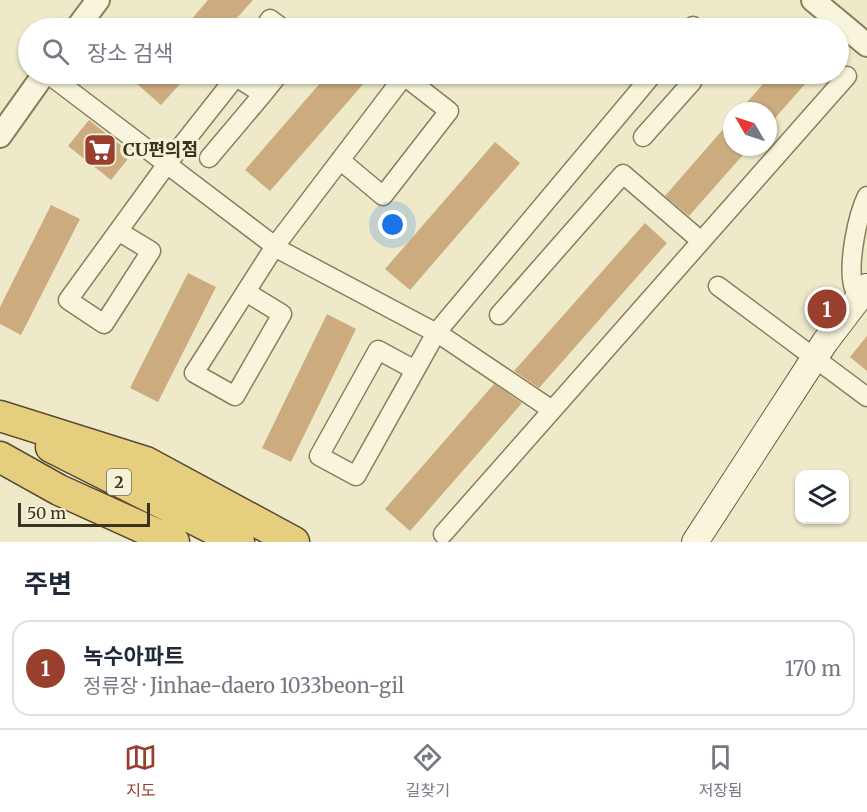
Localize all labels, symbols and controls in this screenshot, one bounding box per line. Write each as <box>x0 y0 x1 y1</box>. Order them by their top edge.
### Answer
search box <box>18 18 849 84</box>
icon: search <box>39 35 72 68</box>
text: 장소 검색 <box>87 39 173 67</box>
north arrow <box>723 102 777 156</box>
supermarket icon: CU편의점 <box>82 132 118 168</box>
place label: CU편의점 <box>123 138 198 161</box>
your location <box>378 210 407 239</box>
pin: 1 <box>808 286 846 332</box>
road number: 2 <box>107 469 131 495</box>
map controls <box>795 470 849 524</box>
button: layers <box>795 470 849 524</box>
scale bar <box>18 500 150 528</box>
text: 50 m <box>27 503 66 523</box>
text: 주변 <box>24 567 72 600</box>
text: 녹수아파트 <box>83 642 184 670</box>
text: 1 <box>41 656 50 681</box>
text: 170 m <box>785 656 841 681</box>
text: 정류장 · Jinhae-daero 1033beon-gil <box>83 673 404 698</box>
tab: 지도 <box>124 741 157 801</box>
tab: 길찾기 <box>406 741 450 801</box>
tab: 저장됨 <box>699 741 743 801</box>

